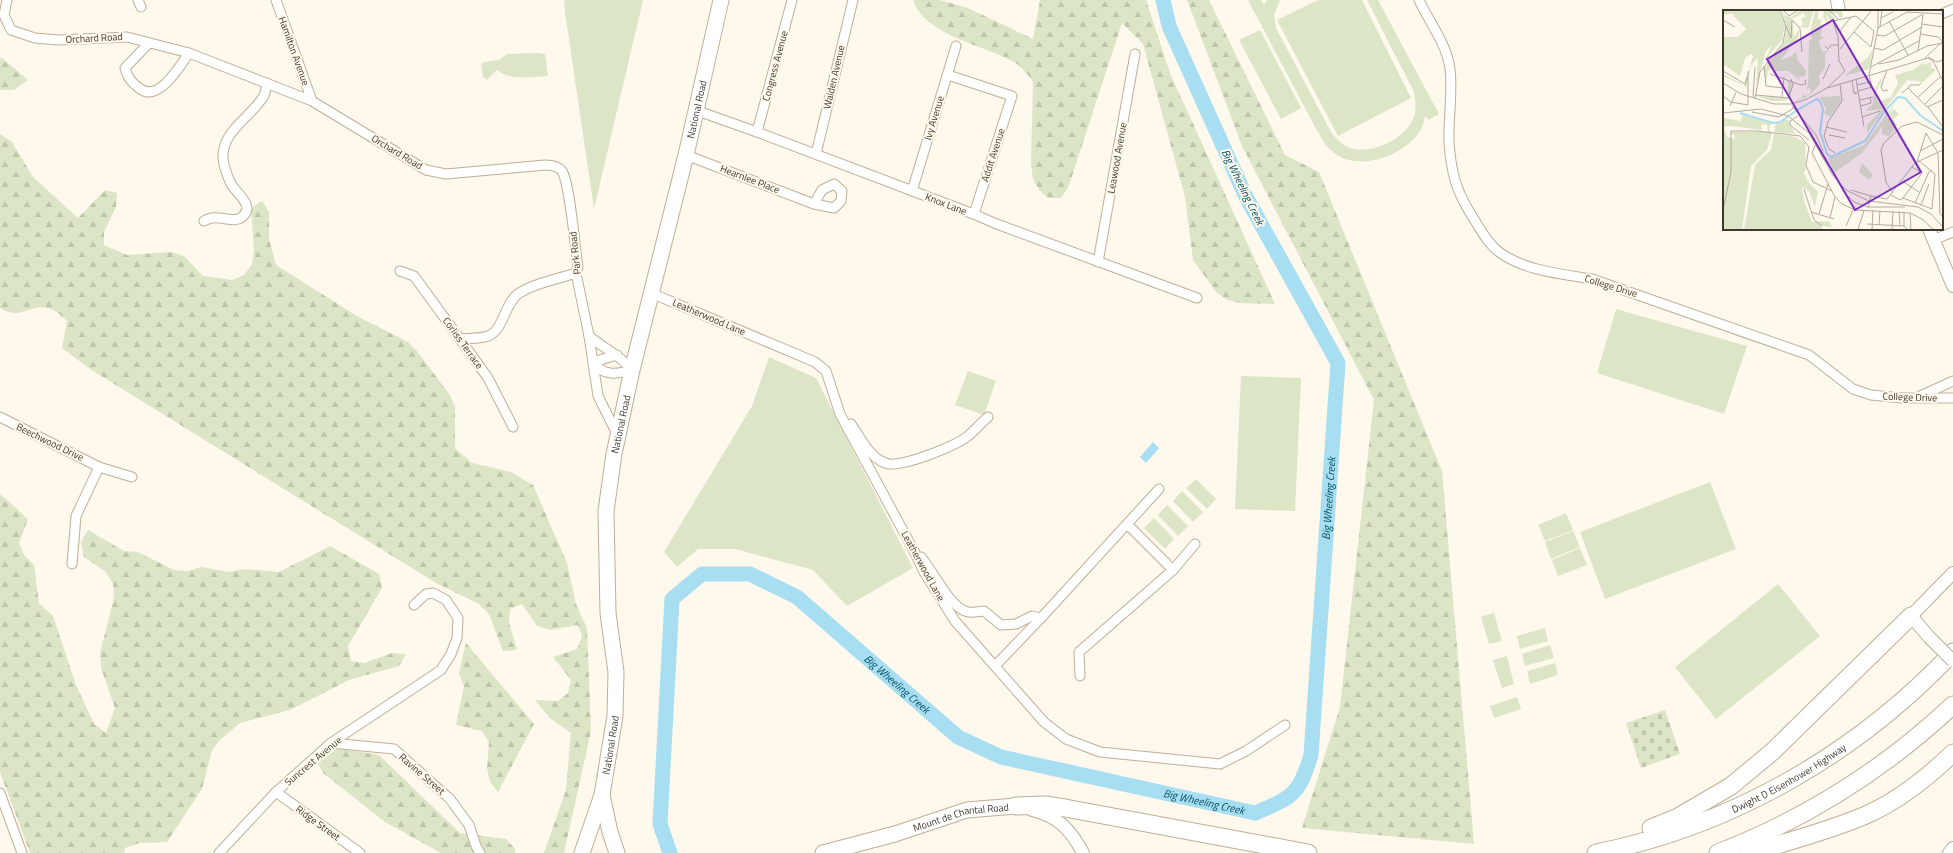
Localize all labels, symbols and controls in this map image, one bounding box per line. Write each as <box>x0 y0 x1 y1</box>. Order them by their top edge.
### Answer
inset map <box>1723 10 1943 230</box>
street label: Hamilton Avenue <box>275 14 313 88</box>
street label: Orchard Road <box>65 29 123 47</box>
street label: Congress Avenue <box>758 29 792 103</box>
street label: Walden Avenue <box>819 44 849 110</box>
street label: National Road <box>682 79 710 140</box>
street label: Ivy Avenue <box>920 94 948 142</box>
street label: Leawood Avenue <box>1103 121 1131 195</box>
street label: Addit Avenue <box>977 126 1009 184</box>
street label: Orchard Road <box>369 131 425 173</box>
water label: Big Wheeling Creek <box>1218 146 1269 229</box>
street label: Hearnlee Place <box>718 161 782 197</box>
street label: Knox Lane <box>923 189 969 219</box>
street label: Park Road <box>565 231 585 275</box>
street label: College Drive <box>1583 271 1639 301</box>
street label: Leatherwood Lane <box>670 295 748 339</box>
street label: Corliss Terrace <box>439 314 487 372</box>
street label: College Drive <box>1882 389 1938 405</box>
street label: National Road <box>607 394 634 455</box>
street label: Beechwood Drive <box>14 419 86 465</box>
water label: Big Wheeling Creek <box>1318 455 1340 540</box>
street label: Leatherwood Lane <box>898 528 948 604</box>
water label: Big Wheeling Creek <box>861 651 934 718</box>
street label: National Road <box>598 715 622 776</box>
street label: Suncrest Avenue <box>281 733 345 789</box>
street label: Dwight D Eisenhower Highway <box>1729 739 1849 816</box>
street label: Ravine Street <box>396 750 449 799</box>
water label: Big Wheeling Creek <box>1162 785 1247 819</box>
street label: Mount de Chantal Road <box>911 799 1009 835</box>
street label: Ridge Street <box>293 802 344 845</box>

